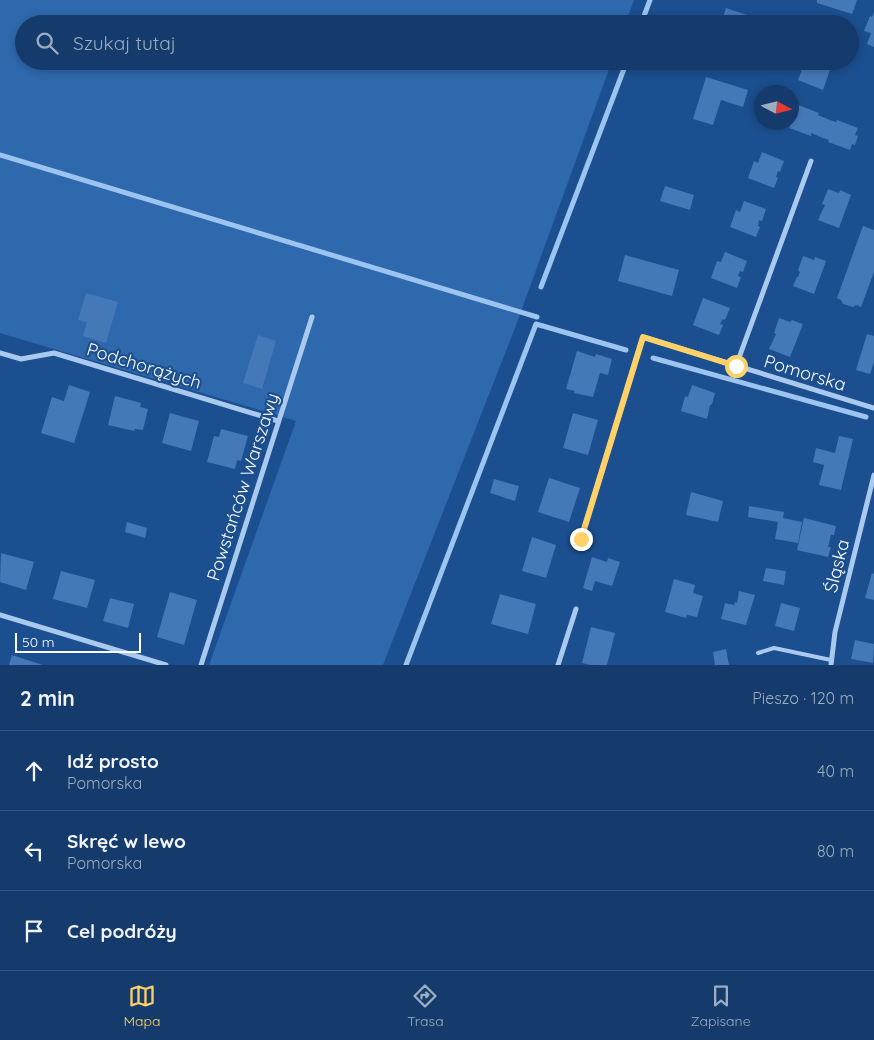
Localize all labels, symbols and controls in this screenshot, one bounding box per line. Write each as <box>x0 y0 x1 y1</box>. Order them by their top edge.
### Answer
search box <box>15 15 859 70</box>
icon: search <box>33 29 61 57</box>
text: Szukaj tutaj <box>73 31 176 55</box>
north arrow <box>754 85 799 130</box>
street label: Podchorążych <box>84 337 204 394</box>
street label: Pomorska <box>761 349 849 396</box>
route start <box>725 355 748 378</box>
street label: Powstańców Warszawy <box>201 390 284 584</box>
route end <box>570 528 593 551</box>
street label: Śląska <box>819 537 854 595</box>
scale bar <box>15 630 141 653</box>
text: 50 m <box>22 633 55 651</box>
text: 2 min <box>20 685 75 711</box>
text: Pieszo · 120 m <box>752 688 854 708</box>
text: Idź prosto <box>67 749 159 773</box>
icon: ahead <box>20 757 48 785</box>
text: 40 m <box>817 761 854 781</box>
text: Pomorska <box>67 773 142 793</box>
text: Skręć w lewo <box>67 829 186 853</box>
icon: left <box>20 837 48 865</box>
text: 80 m <box>817 841 854 861</box>
text: Pomorska <box>67 853 142 873</box>
icon: arrive <box>20 917 48 945</box>
text: Cel podróży <box>67 919 177 943</box>
tab: Mapa <box>123 982 160 1030</box>
tab: Trasa <box>407 982 444 1030</box>
tab: Zapisane <box>690 982 751 1030</box>

